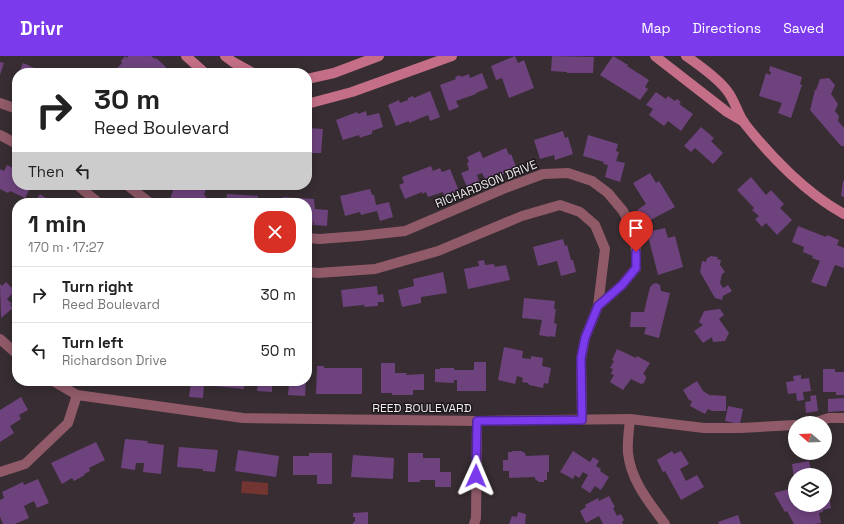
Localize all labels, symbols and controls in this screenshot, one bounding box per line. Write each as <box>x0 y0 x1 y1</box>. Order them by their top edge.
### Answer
text: Drivr <box>20 16 63 41</box>
text: Map <box>641 19 671 37</box>
text: Directions <box>693 19 761 37</box>
text: Saved <box>783 19 824 37</box>
text: 30 m <box>94 81 160 117</box>
icon: right <box>28 84 80 136</box>
text: Reed Boulevard <box>94 116 229 139</box>
street label: RICHARDSON DRIVE <box>433 156 539 212</box>
icon: left <box>72 160 94 182</box>
text: Then <box>28 162 64 181</box>
text: 1 min <box>28 208 87 239</box>
button: close <box>254 211 296 253</box>
pin <box>619 211 653 252</box>
icon: arrive <box>625 217 647 239</box>
text: 170 m · 17:27 <box>28 239 104 256</box>
text: Turn right <box>62 277 133 296</box>
icon: right <box>28 284 50 306</box>
text: 30 m <box>261 285 296 304</box>
text: Reed Boulevard <box>62 296 160 313</box>
text: Turn left <box>62 333 124 352</box>
icon: left <box>28 340 50 362</box>
text: 50 m <box>261 341 296 360</box>
text: Richardson Drive <box>62 352 167 369</box>
street label: REED BOULEVARD <box>372 400 472 416</box>
north arrow <box>788 416 832 460</box>
map controls <box>788 416 832 512</box>
position arrow <box>455 455 497 497</box>
button: layers <box>788 468 832 512</box>

